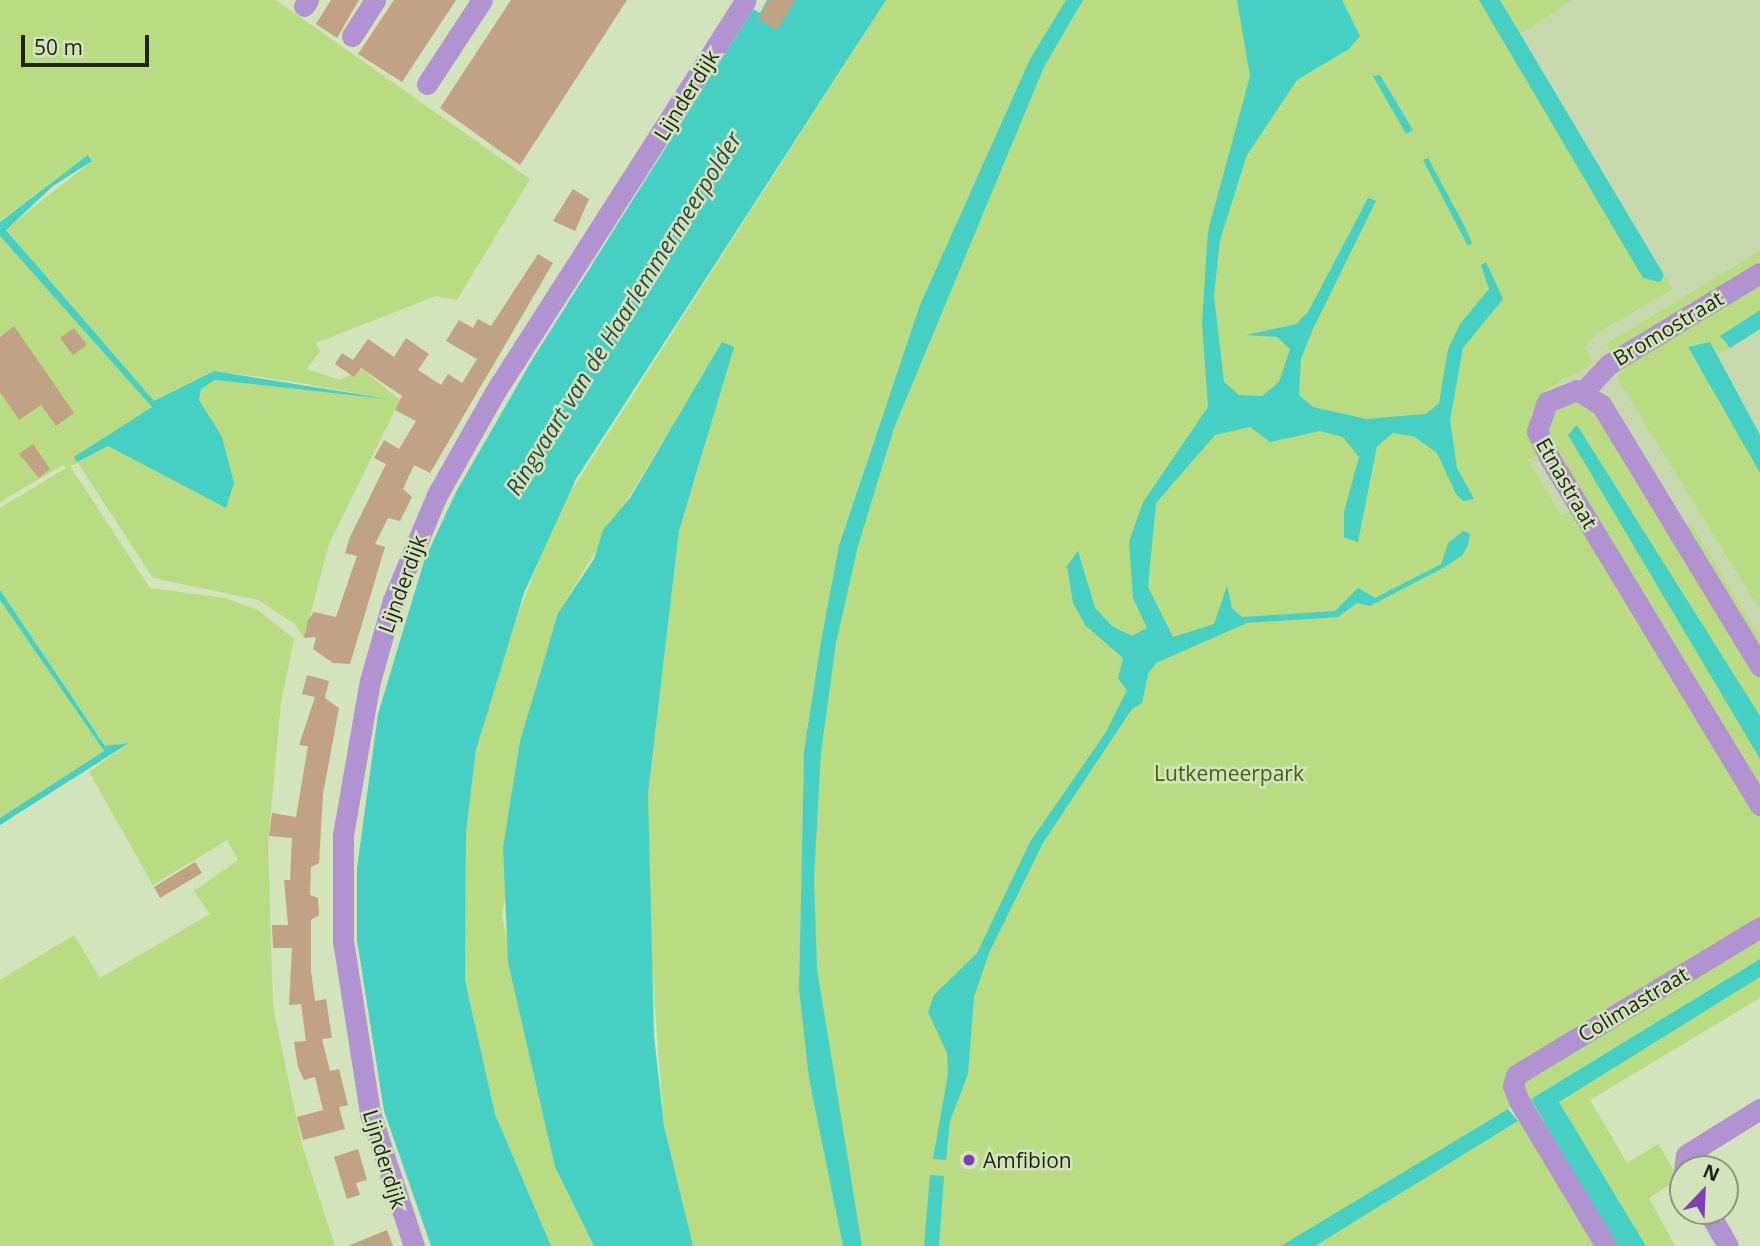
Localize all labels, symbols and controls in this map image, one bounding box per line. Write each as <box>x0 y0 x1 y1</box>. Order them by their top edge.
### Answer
scale bar <box>24 21 152 65</box>
text: 50 m <box>34 33 83 61</box>
street label: Lijnderdijk <box>648 45 724 145</box>
water label: Ringvaart van de Haarlemmermeerpolder <box>499 126 747 500</box>
street label: Bromostraat <box>1608 285 1728 371</box>
street label: Etnastraat <box>1531 433 1603 533</box>
street label: Lijnderdijk <box>373 532 431 636</box>
park label: Lutkemeerpark <box>1154 760 1304 786</box>
street label: Colimastraat <box>1573 961 1693 1047</box>
street label: Lijnderdijk <box>358 1106 412 1212</box>
place label: Amfibion <box>983 1147 1072 1173</box>
marker: Amfibion <box>961 1152 977 1168</box>
north arrow <box>1669 1155 1739 1225</box>
text: N <box>1699 1158 1724 1187</box>

